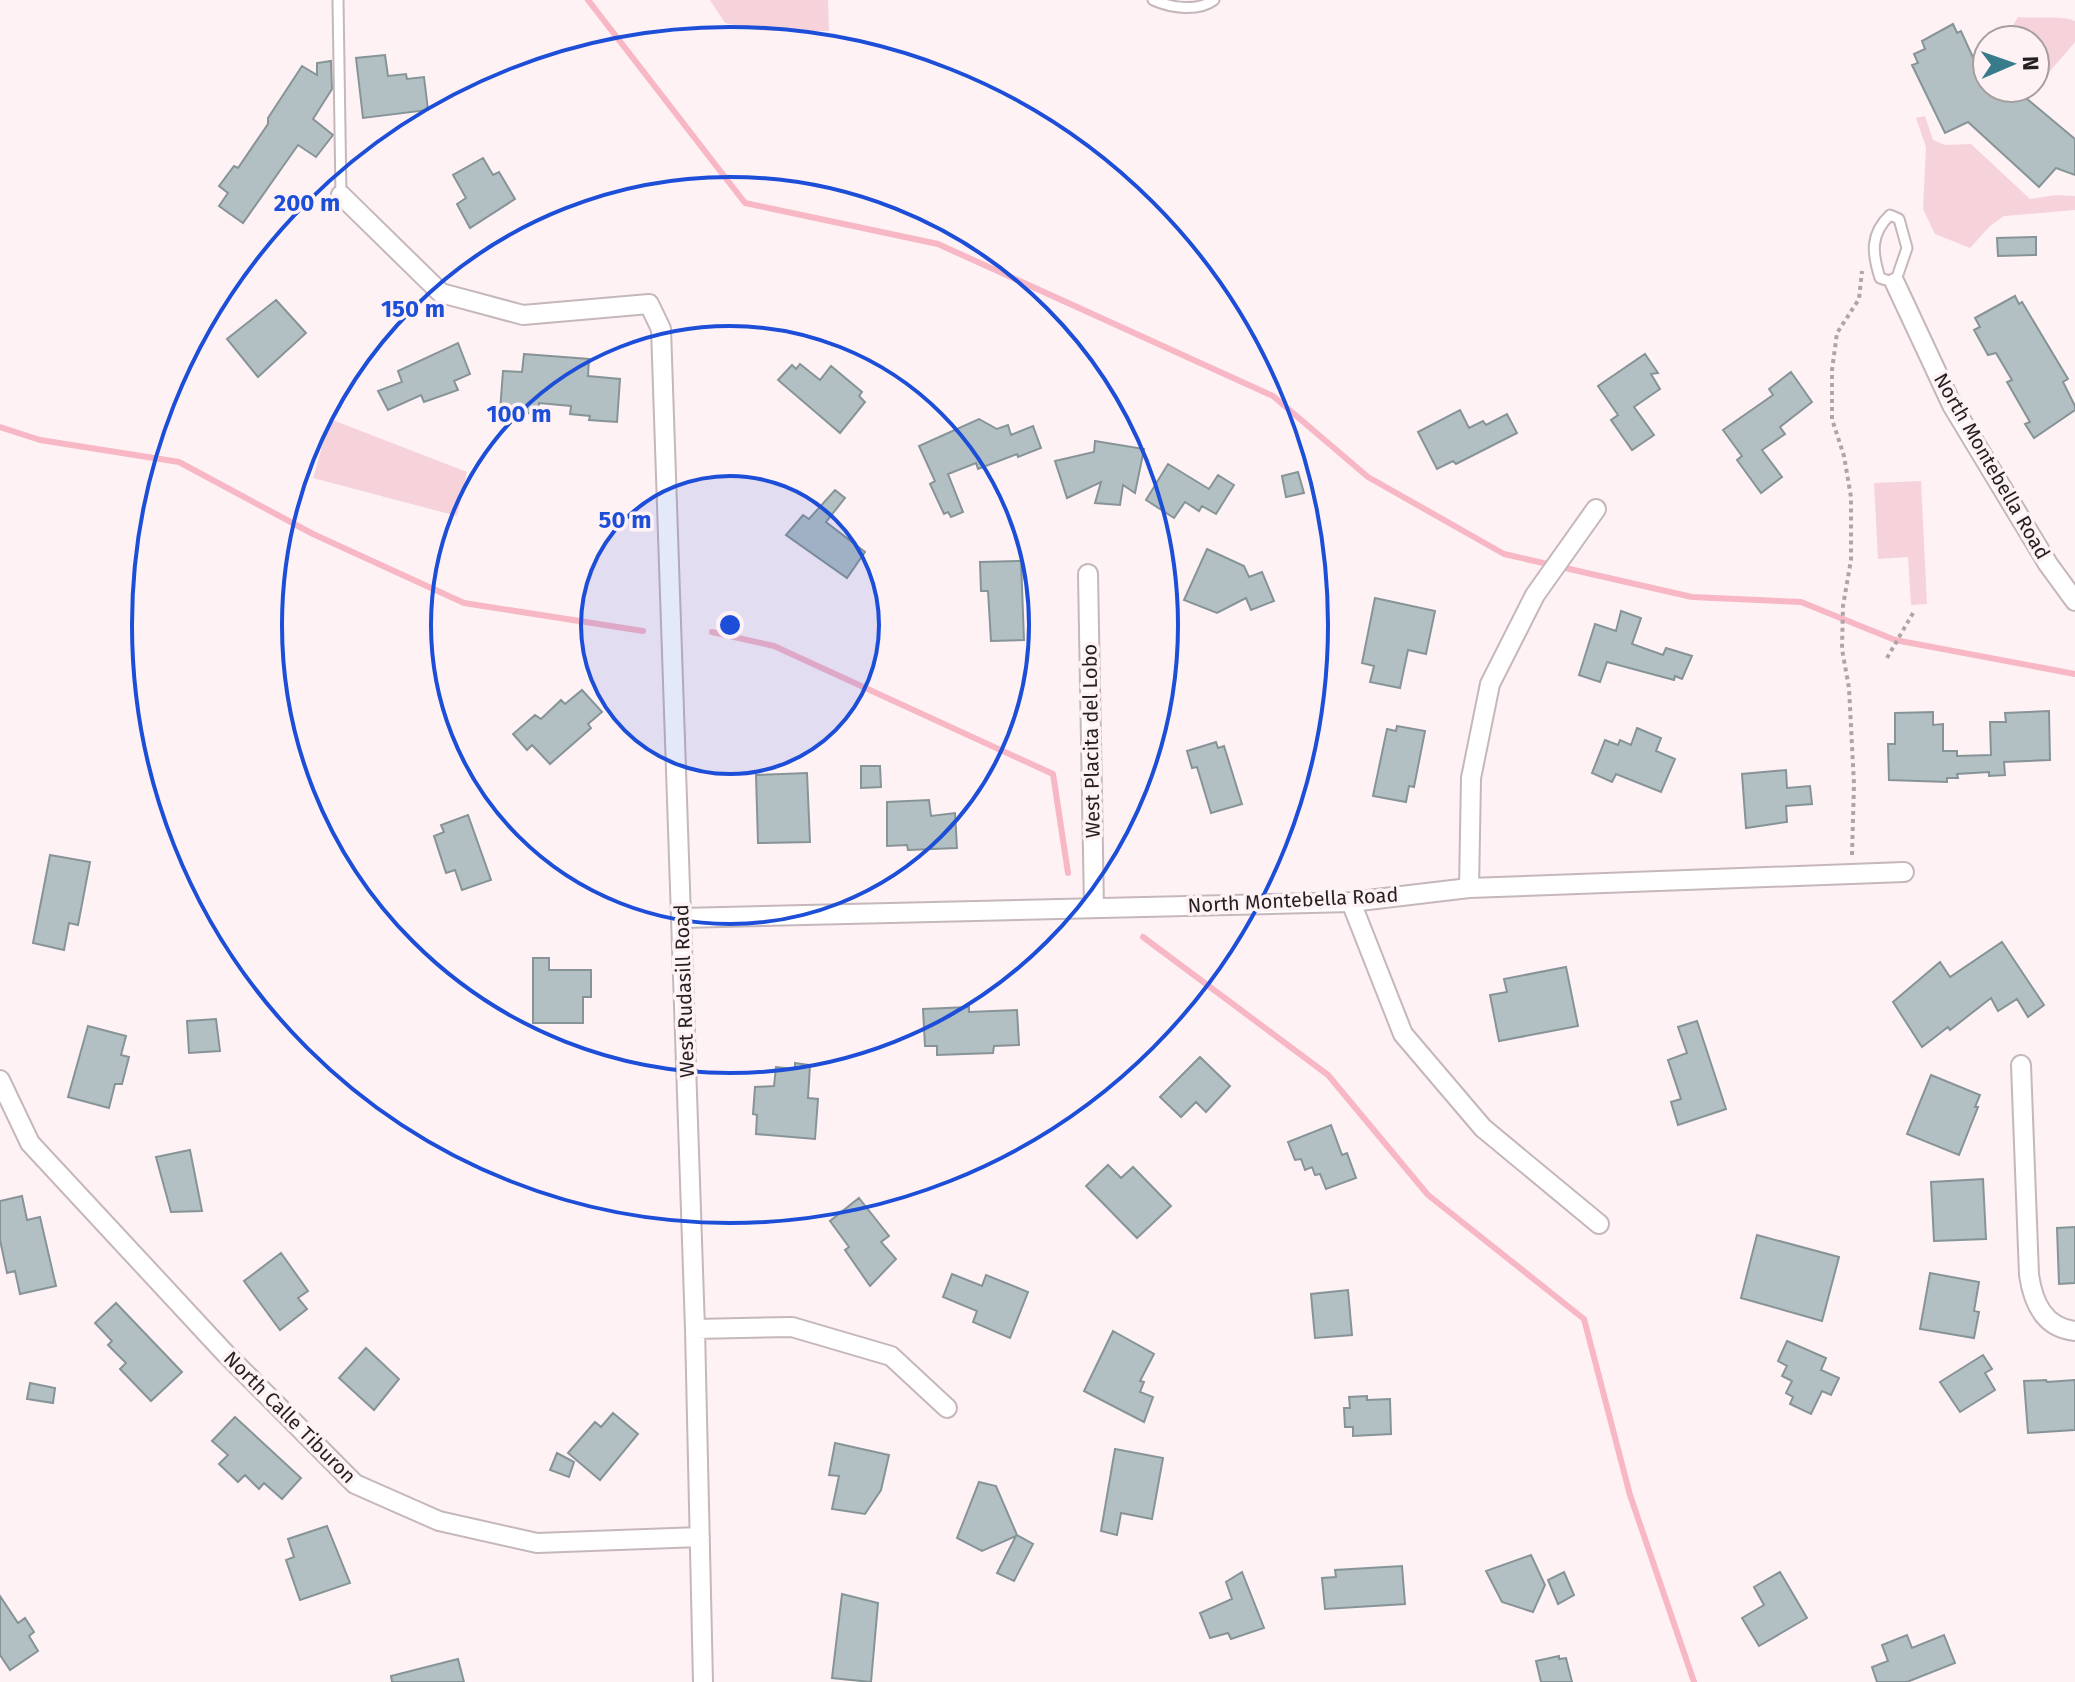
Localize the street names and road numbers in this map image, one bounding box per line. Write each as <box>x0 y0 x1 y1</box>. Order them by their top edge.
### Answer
street label: North Montebella Road <box>1929 369 2055 563</box>
street label: West Placita del Lobo <box>1077 644 1105 838</box>
street label: North Montebella Road <box>1187 883 1399 917</box>
street label: West Rudasill Road <box>669 904 699 1078</box>
street label: North Calle Tiburon <box>219 1346 361 1488</box>

